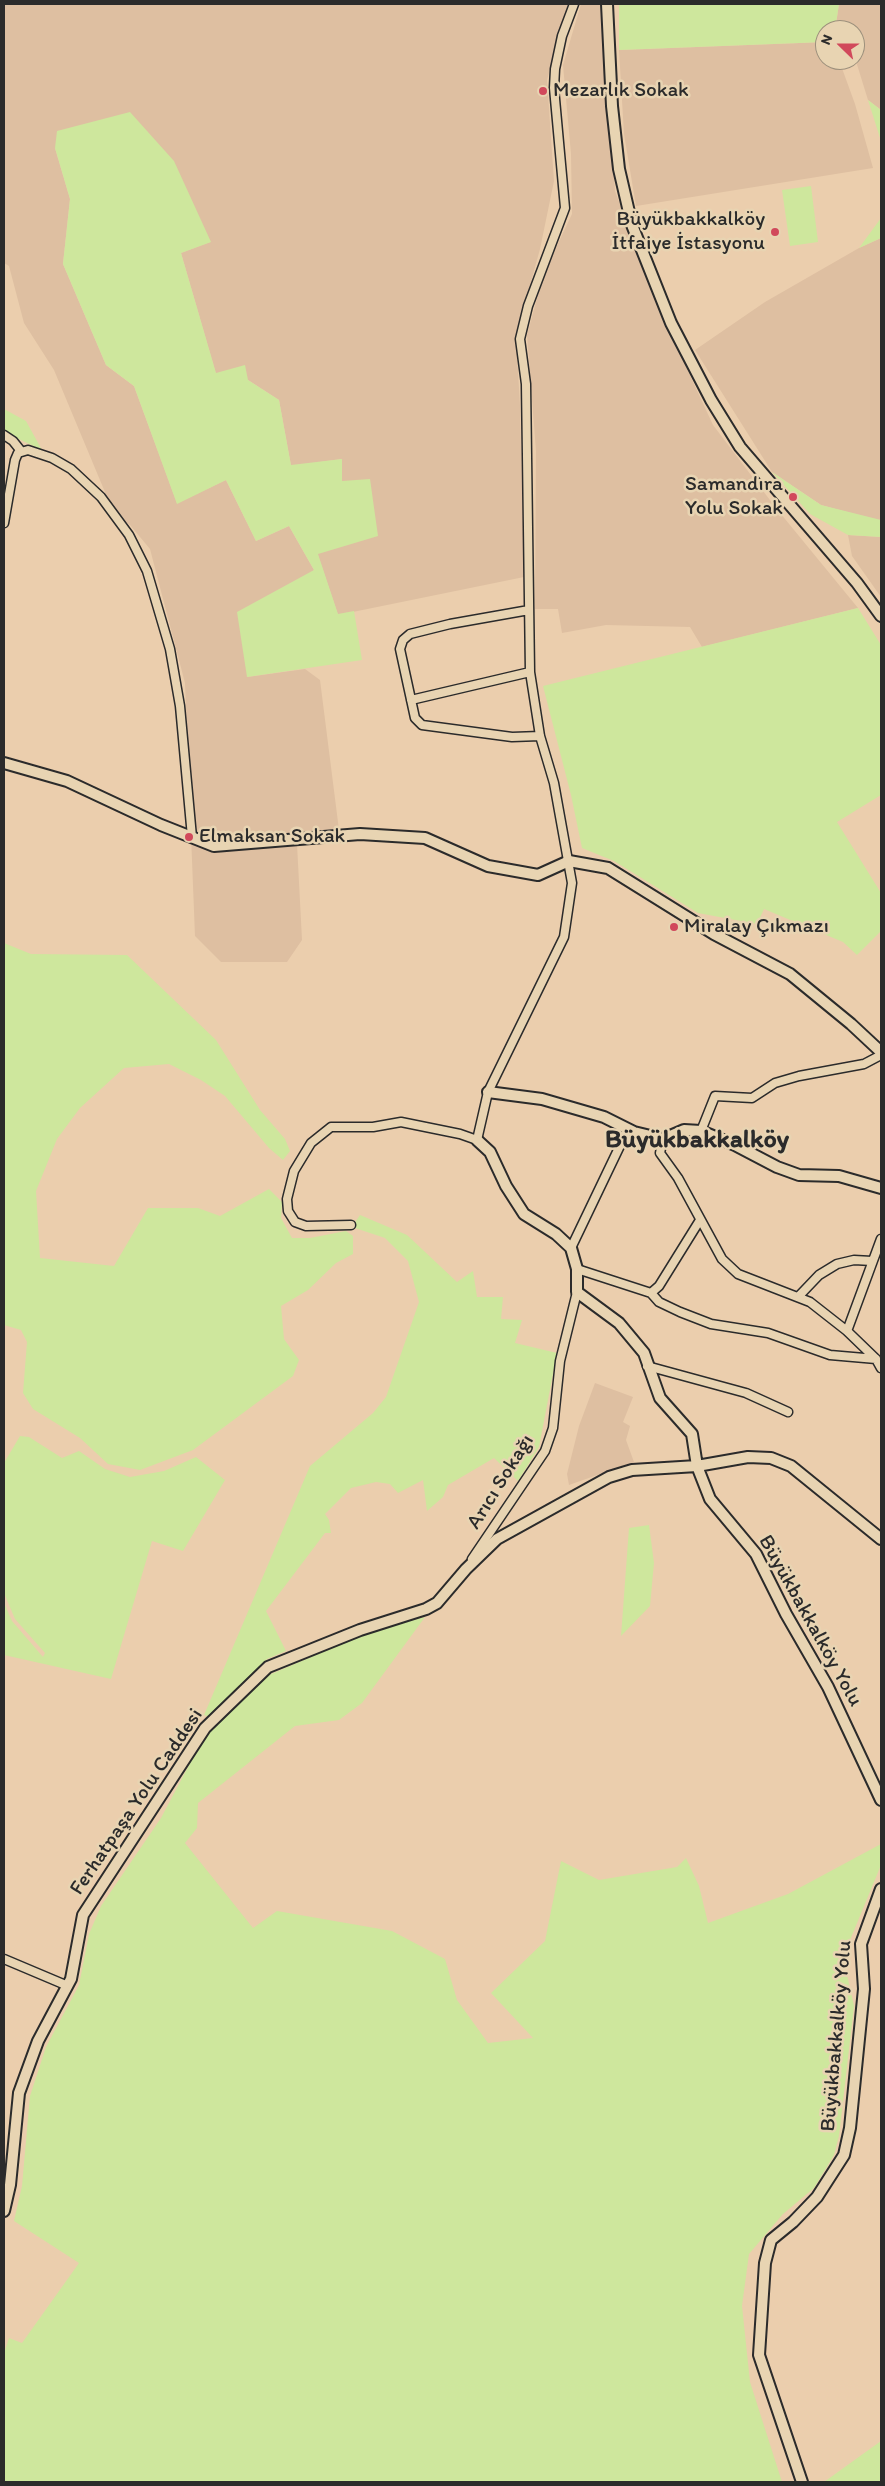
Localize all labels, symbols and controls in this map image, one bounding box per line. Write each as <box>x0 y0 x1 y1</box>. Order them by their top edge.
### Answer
north arrow <box>815 20 865 70</box>
text: N <box>817 32 836 47</box>
place label: Mezarlık Sokak <box>553 78 689 104</box>
marker: Mezarlık Sokak <box>537 85 549 97</box>
place label: Büyükbakkalköy İtfaiye İstasyonu <box>611 207 765 257</box>
marker: Büyükbakkalköy İtfaiye İstasyonu <box>769 226 781 238</box>
place label: Samandıra Yolu Sokak <box>685 472 783 522</box>
marker: Samandıra Yolu Sokak <box>787 491 799 503</box>
place label: Elmaksan Sokak <box>199 824 345 850</box>
marker: Elmaksan Sokak <box>183 831 195 843</box>
place label: Miralay Çıkmazı <box>684 914 829 940</box>
marker: Miralay Çıkmazı <box>668 921 680 933</box>
district label: Büyükbakkalköy <box>605 1124 789 1156</box>
street label: Arıcı Sokağı <box>462 1430 540 1534</box>
street label: Büyükbakkalköy Yolu <box>752 1531 868 1711</box>
street label: Ferhatpaşa Yolu Caddesi <box>65 1704 209 1900</box>
street label: Büyükbakkalköy Yolu <box>816 1939 858 2133</box>

